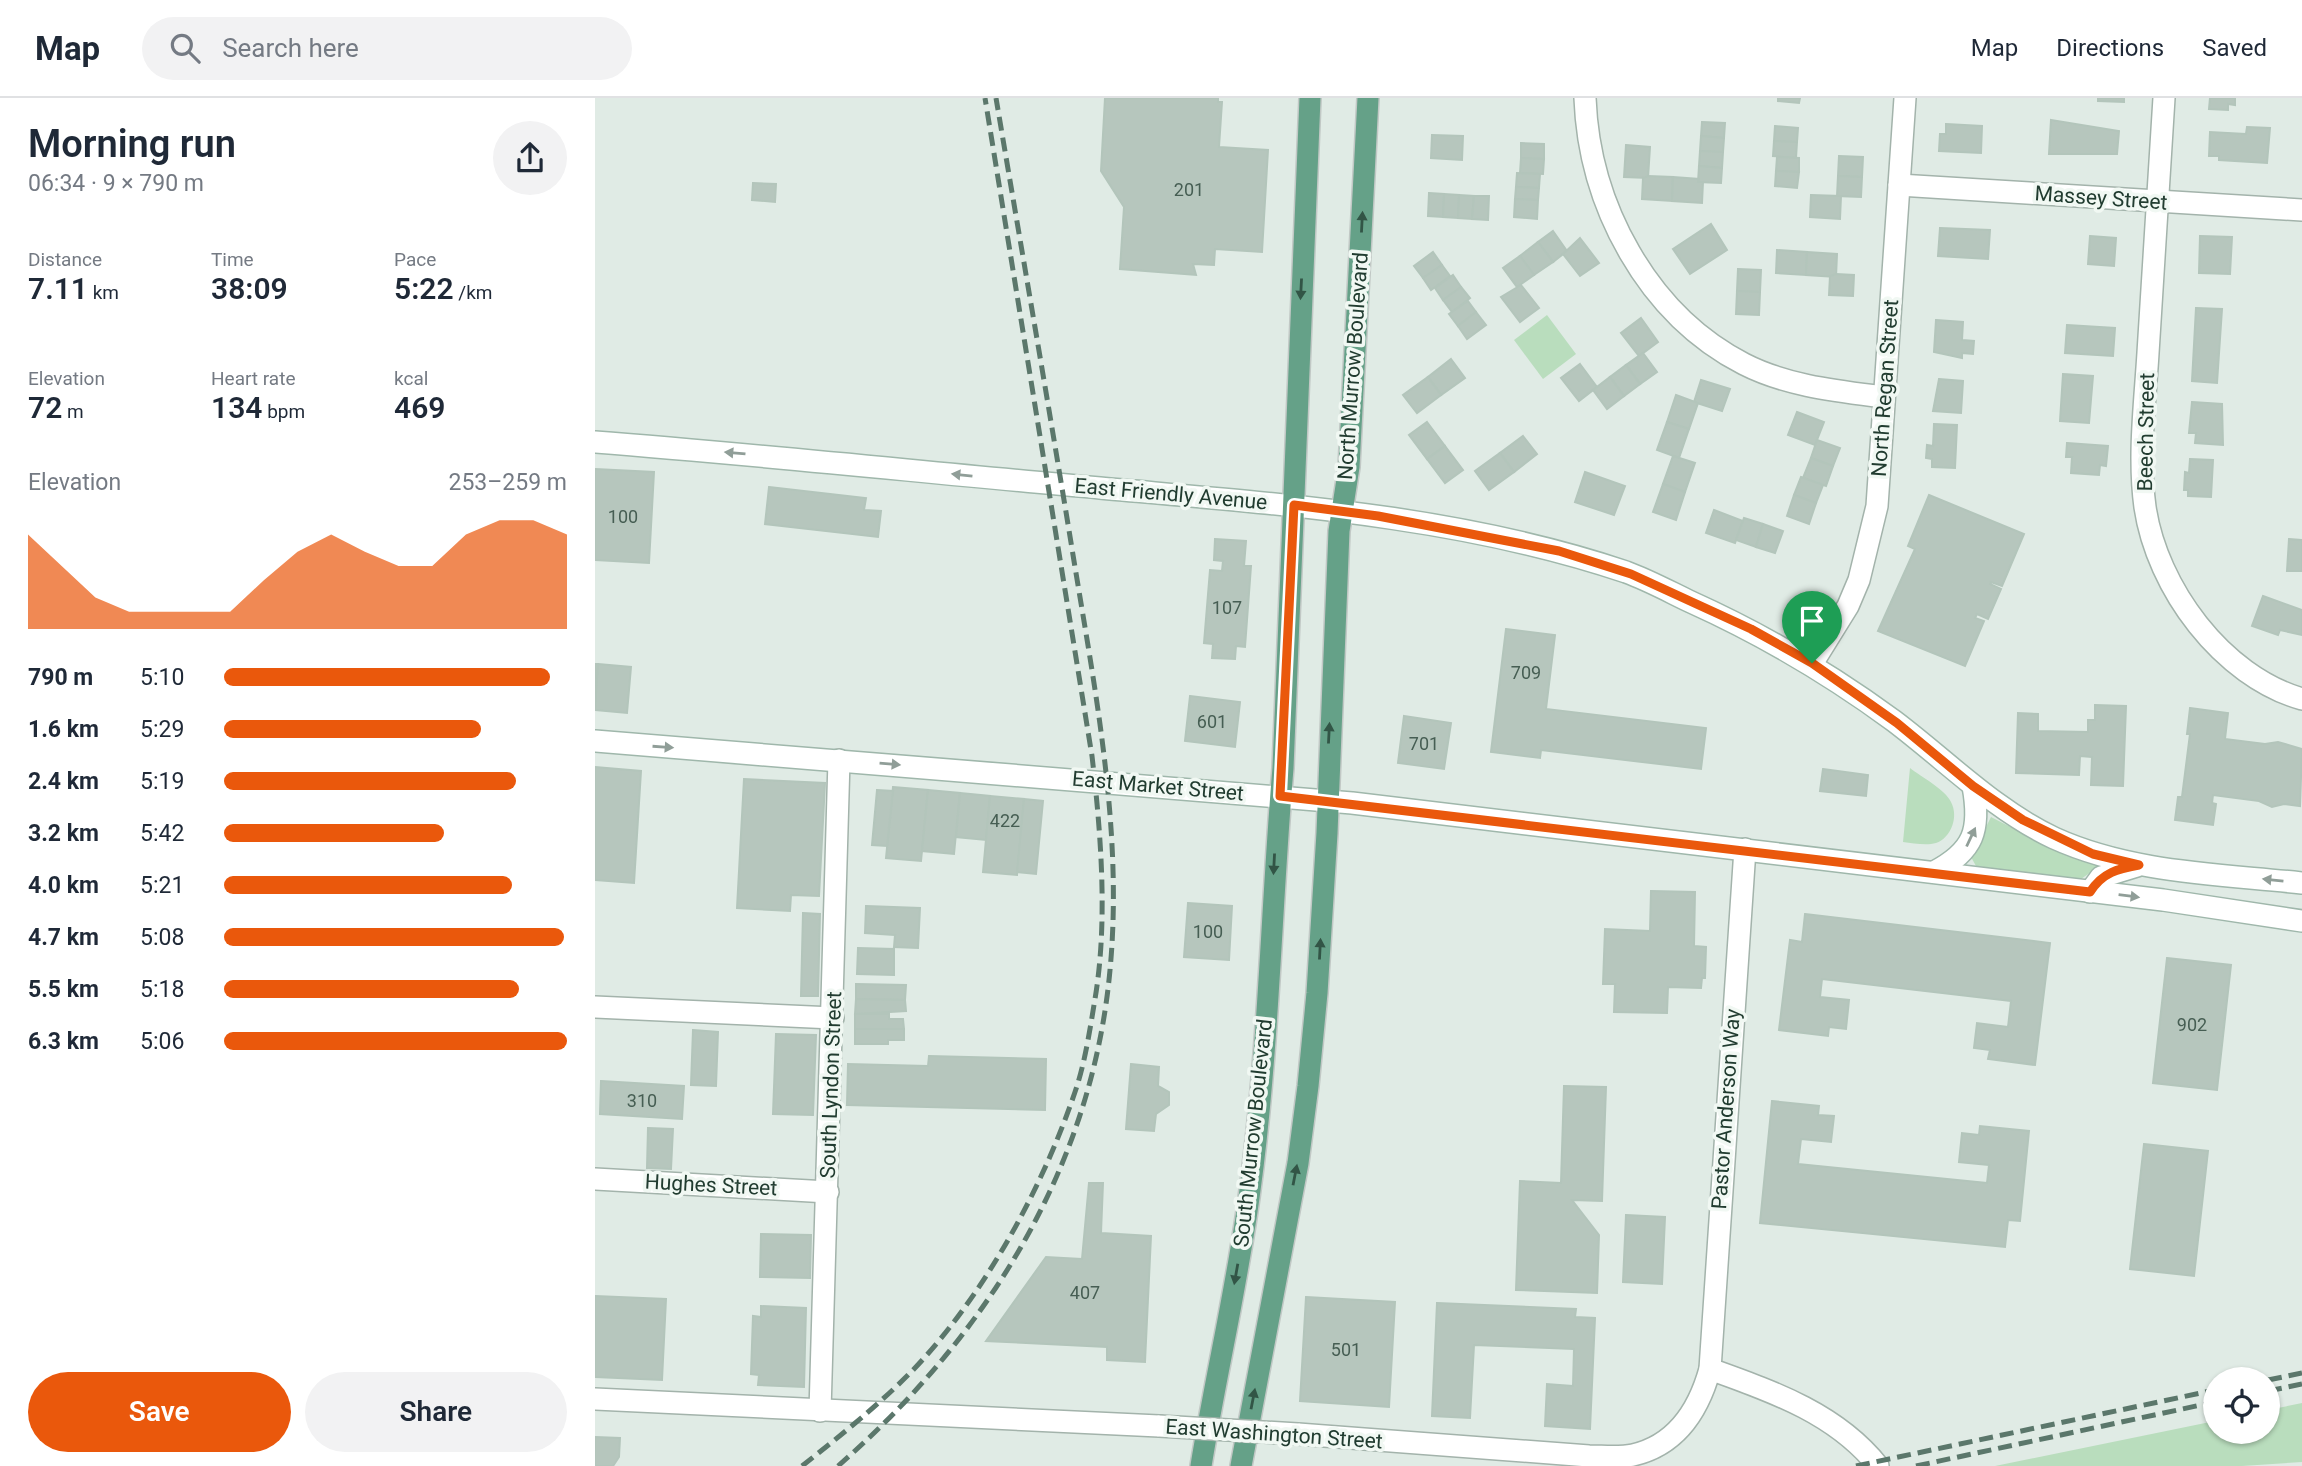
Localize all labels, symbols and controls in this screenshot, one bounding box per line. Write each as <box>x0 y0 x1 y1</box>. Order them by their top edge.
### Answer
search box <box>142 17 632 80</box>
text: Map <box>35 29 100 68</box>
icon: search <box>166 29 204 67</box>
text: Search here <box>222 33 359 63</box>
text: Map <box>1971 34 2018 62</box>
text: Directions <box>2056 34 2164 62</box>
text: Saved <box>2202 34 2267 62</box>
button: share <box>493 121 567 195</box>
text: Morning run <box>28 122 236 166</box>
text: 06:34 · 9 × 790 m <box>28 170 204 197</box>
house number: 201 <box>1174 179 1204 200</box>
street label: Massey Street <box>2034 181 2168 215</box>
one-way arrow <box>1356 211 1367 233</box>
text: Distance <box>28 248 102 271</box>
text: Time <box>211 248 254 271</box>
text: Pace <box>394 248 436 271</box>
street label: North Murrow Boulevard <box>1333 251 1373 481</box>
text: 7.11 <box>28 271 88 306</box>
text: 38:09 <box>211 271 288 306</box>
text: 5:22 <box>394 271 454 306</box>
one-way arrow <box>1295 278 1306 300</box>
text: km <box>88 281 119 304</box>
text: /km <box>454 281 492 304</box>
street label: North Regan Street <box>1867 298 1903 477</box>
text: Elevation <box>28 367 105 390</box>
text: Heart rate <box>211 367 296 390</box>
text: kcal <box>394 367 428 390</box>
street label: Beech Street <box>2133 372 2159 491</box>
text: 72 <box>28 390 62 425</box>
text: 134 <box>211 390 262 425</box>
text: 469 <box>394 390 445 425</box>
text: m <box>62 400 84 423</box>
text: bpm <box>262 400 305 423</box>
one-way arrow <box>724 447 746 458</box>
text: Elevation <box>28 469 121 496</box>
text: 253–259 m <box>448 469 567 496</box>
one-way arrow <box>950 469 972 480</box>
street label: East Friendly Avenue <box>1074 474 1268 514</box>
house number: 100 <box>608 506 638 527</box>
pin <box>1782 591 1842 663</box>
house number: 107 <box>1212 597 1242 618</box>
icon: arrive <box>1793 602 1831 640</box>
house number: 709 <box>1511 662 1541 683</box>
text: 790 m <box>28 664 93 691</box>
text: 5:10 <box>140 664 184 691</box>
house number: 601 <box>1197 711 1227 732</box>
text: 1.6 km <box>28 716 99 743</box>
text: 5:29 <box>140 716 184 743</box>
one-way arrow <box>1324 721 1335 743</box>
house number: 701 <box>1409 733 1439 754</box>
one-way arrow <box>652 741 674 752</box>
one-way arrow <box>879 759 901 770</box>
street label: East Market Street <box>1071 767 1245 805</box>
text: 2.4 km <box>28 768 99 795</box>
text: 5:19 <box>140 768 184 795</box>
house number: 422 <box>990 810 1020 831</box>
text: 3.2 km <box>28 820 99 847</box>
text: 5:42 <box>140 820 184 847</box>
one-way arrow <box>1965 827 1977 847</box>
one-way arrow <box>1269 853 1280 875</box>
text: 4.0 km <box>28 872 99 899</box>
text: 5:21 <box>140 872 184 899</box>
one-way arrow <box>2262 875 2284 886</box>
one-way arrow <box>2118 891 2140 902</box>
house number: 100 <box>1193 921 1223 942</box>
text: 4.7 km <box>28 924 99 951</box>
text: 5:08 <box>140 924 184 951</box>
one-way arrow <box>1314 938 1325 960</box>
text: 5.5 km <box>28 976 99 1003</box>
text: 5:18 <box>140 976 184 1003</box>
street label: South Lyndon Street <box>816 991 846 1179</box>
street label: Pastor Anderson Way <box>1707 1008 1745 1210</box>
house number: 902 <box>2177 1014 2207 1035</box>
street label: South Murrow Boulevard <box>1229 1018 1277 1248</box>
text: 6.3 km <box>28 1028 99 1055</box>
text: 5:06 <box>140 1028 184 1055</box>
house number: 310 <box>627 1090 657 1111</box>
one-way arrow <box>1290 1164 1301 1186</box>
street label: Hughes Street <box>644 1170 778 1200</box>
one-way arrow <box>1230 1264 1241 1286</box>
house number: 407 <box>1070 1282 1100 1303</box>
house number: 501 <box>1331 1339 1361 1360</box>
map controls <box>2203 1367 2280 1444</box>
button: locate <box>2203 1367 2280 1444</box>
button: Save <box>28 1372 291 1452</box>
button: Share <box>305 1372 567 1452</box>
one-way arrow <box>1248 1388 1259 1410</box>
street label: East Washington Street <box>1165 1414 1384 1454</box>

